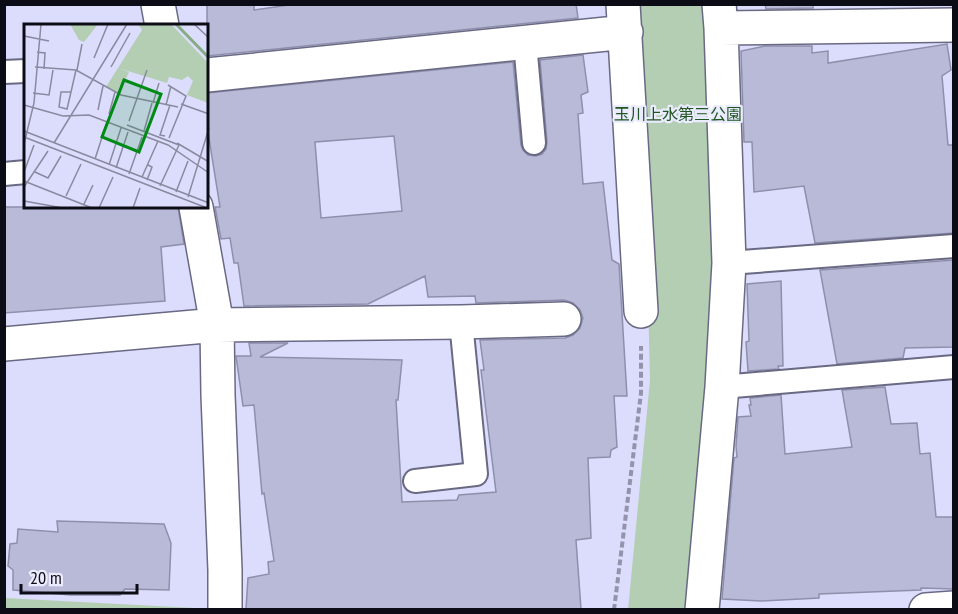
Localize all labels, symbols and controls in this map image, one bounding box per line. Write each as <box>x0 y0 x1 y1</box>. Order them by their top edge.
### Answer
inset map <box>24 24 208 208</box>
park label: 玉川上水第三公園 <box>614 104 742 124</box>
scale bar <box>21 557 136 595</box>
text: 20 m <box>30 566 62 589</box>

